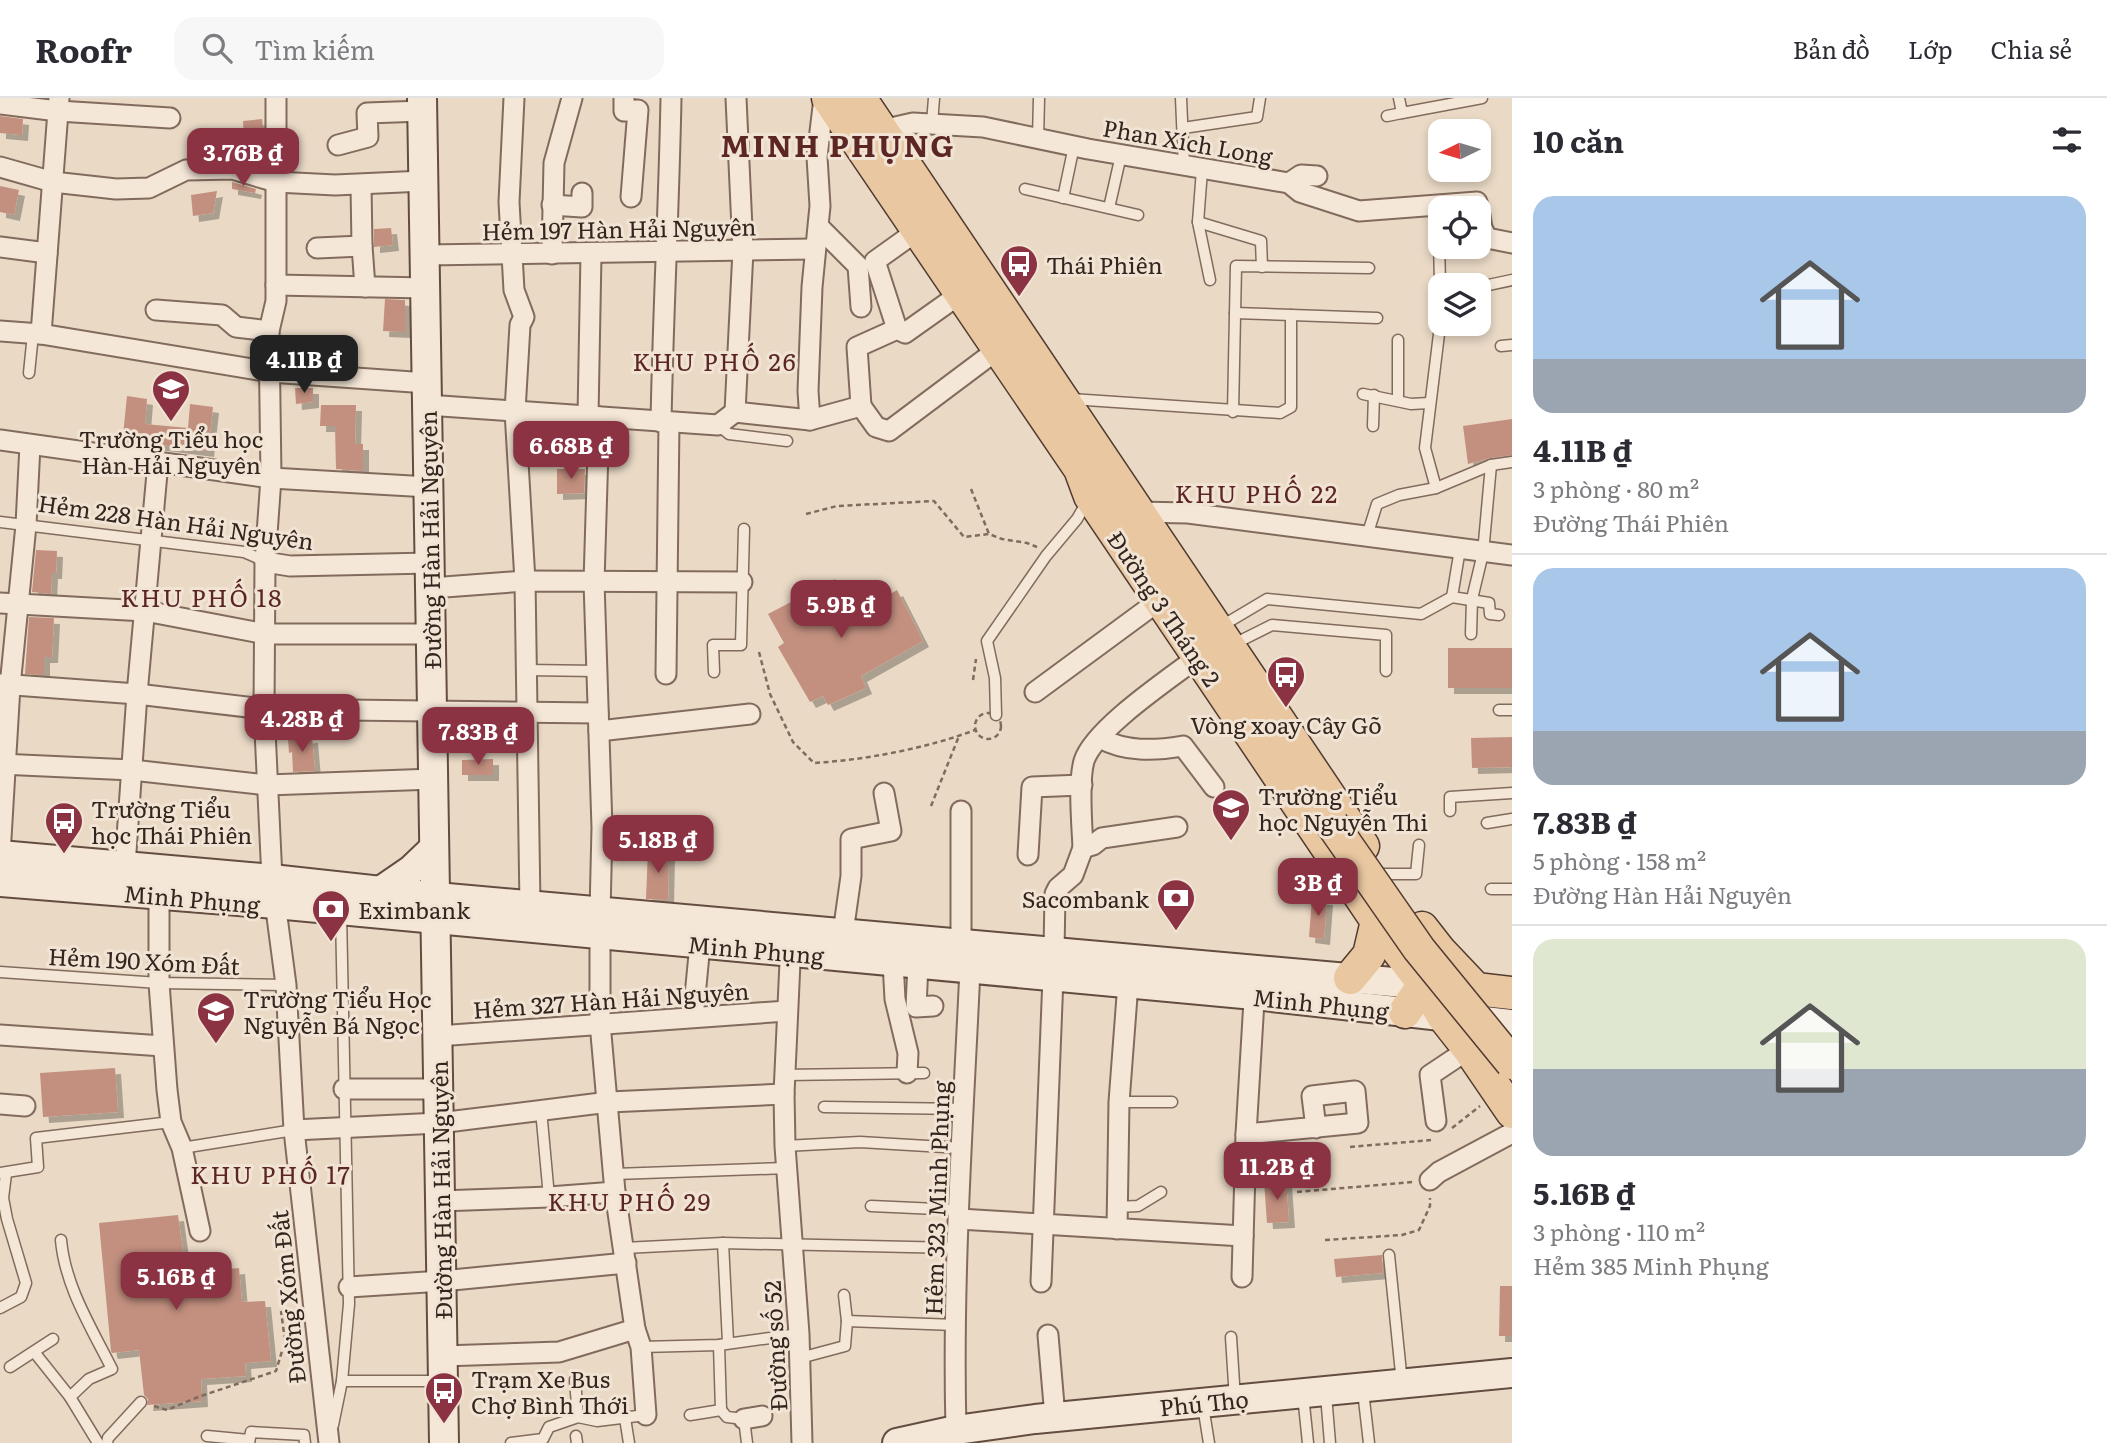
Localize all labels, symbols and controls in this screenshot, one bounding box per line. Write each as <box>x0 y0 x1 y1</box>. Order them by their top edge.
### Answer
search box <box>174 17 664 80</box>
text: Roofr <box>35 24 132 73</box>
icon: search <box>198 29 236 67</box>
text: Tìm kiếm <box>254 29 375 68</box>
text: Bản đồ <box>1793 31 1870 66</box>
text: Lớp <box>1908 31 1953 66</box>
text: Chia sẻ <box>1991 31 2072 66</box>
street label: Phan Xích Long <box>1100 109 1276 173</box>
text: 10 căn <box>1533 118 1624 162</box>
north arrow <box>1428 119 1491 182</box>
map controls <box>1428 119 1491 336</box>
icon: filters <box>2048 121 2086 159</box>
district label: MINH PHỤNG <box>721 122 955 166</box>
pin: 3.76B ₫ <box>178 129 308 188</box>
text: 3.76B ₫ <box>203 134 283 168</box>
button: locate <box>1428 196 1491 259</box>
street label: Hẻm 197 Hàn Hải Nguyên <box>481 209 757 247</box>
icon: home <box>1747 242 1873 368</box>
bus stop icon: Thái Phiên <box>998 243 1040 298</box>
place label: Thái Phiên <box>1046 247 1163 281</box>
button: layers <box>1428 273 1491 336</box>
pin: 4.11B ₫ <box>239 336 369 395</box>
text: 4.11B ₫ <box>266 341 342 375</box>
district label: KHU PHỐ 26 <box>632 342 798 378</box>
school or university icon: Trường Tiểu học Hàn Hải Nguyên <box>150 368 192 423</box>
street label: Đường Hàn Hải Nguyên <box>410 410 448 670</box>
place label: Trường Tiểu học Hàn Hải Nguyên <box>79 421 263 481</box>
pin: 6.68B ₫ <box>506 422 636 481</box>
text: 6.68B ₫ <box>529 427 613 461</box>
text: 4.11B ₫ <box>1533 427 1632 471</box>
text: 3 phòng · 80 m² <box>1533 471 1699 505</box>
district label: KHU PHỐ 22 <box>1175 474 1339 510</box>
street label: Hẻm 228 Hàn Hải Nguyên <box>36 485 316 557</box>
text: Đường Thái Phiên <box>1533 505 1729 539</box>
street label: Đường 3 Tháng 2 <box>1100 523 1230 693</box>
district label: KHU PHỐ 18 <box>120 578 284 614</box>
pin: 5.9B ₫ <box>784 580 898 640</box>
text: 5.9B ₫ <box>807 586 875 620</box>
icon: home <box>1747 614 1873 740</box>
bus stop icon: Vòng xoay Cây Gõ <box>1265 654 1307 709</box>
pin: 4.28B ₫ <box>237 694 367 754</box>
text: 4.28B ₫ <box>261 700 343 734</box>
place label: Vòng xoay Cây Gõ <box>1190 707 1382 741</box>
pin: 7.83B ₫ <box>413 708 543 767</box>
text: 7.83B ₫ <box>438 713 518 747</box>
place label: Trường Tiểu học Nguyễn Thi <box>1258 778 1428 838</box>
school or university icon: Trường Tiểu học Nguyễn Thi <box>1210 787 1252 842</box>
place label: Trường Tiểu học Thái Phiên <box>91 791 252 851</box>
text: 7.83B ₫ <box>1533 799 1637 843</box>
bus stop icon: Trường Tiểu học Thái Phiên <box>43 800 85 855</box>
pin: 5.18B ₫ <box>593 816 723 875</box>
text: 5.18B ₫ <box>619 821 697 855</box>
text: 5 phòng · 158 m² <box>1533 843 1706 877</box>
pin: 3B ₫ <box>1277 858 1359 918</box>
text: 3B ₫ <box>1294 864 1342 898</box>
street label: Minh Phụng <box>122 875 262 921</box>
bank icon: Sacombank <box>1155 877 1197 932</box>
text: Đường Hàn Hải Nguyên <box>1533 877 1792 911</box>
place label: Sacombank <box>1022 881 1150 915</box>
bank icon: Eximbank <box>310 888 352 943</box>
place label: Eximbank <box>358 892 471 926</box>
street label: Minh Phụng <box>686 926 826 972</box>
street label: Hẻm 190 Xóm Đất <box>47 938 241 982</box>
street label: Hẻm 327 Hàn Hải Nguyên <box>472 972 750 1026</box>
street label: Minh Phụng <box>1251 979 1391 1027</box>
place label: Trường Tiểu Học Nguyễn Bá Ngọc <box>243 981 431 1041</box>
icon: home <box>1747 985 1873 1111</box>
school or university icon: Trường Tiểu Học Nguyễn Bá Ngọc <box>195 990 237 1045</box>
street label: Đường Hàn Hải Nguyên <box>421 1060 459 1320</box>
street label: Hẻm 323 Minh Phụng <box>915 1080 957 1316</box>
pin: 11.2B ₫ <box>1212 1142 1342 1202</box>
text: 11.2B ₫ <box>1240 1148 1314 1182</box>
district label: KHU PHỐ 17 <box>190 1155 352 1191</box>
text: 5.16B ₫ <box>1533 1170 1636 1214</box>
district label: KHU PHỐ 29 <box>548 1182 712 1218</box>
street label: Đường Xóm Đất <box>261 1208 313 1385</box>
text: 3 phòng · 110 m² <box>1533 1214 1705 1248</box>
text: Hẻm 385 Minh Phụng <box>1533 1248 1769 1282</box>
pin: 5.16B ₫ <box>111 1252 241 1312</box>
text: 5.16B ₫ <box>137 1258 215 1292</box>
street label: Đường số 52 <box>754 1280 794 1412</box>
place label: Trạm Xe Bus Chợ Bình Thới <box>471 1361 629 1421</box>
bus stop icon: Trạm Xe Bus Chợ Bình Thới <box>423 1370 465 1425</box>
street label: Phú Thọ <box>1158 1380 1250 1424</box>

